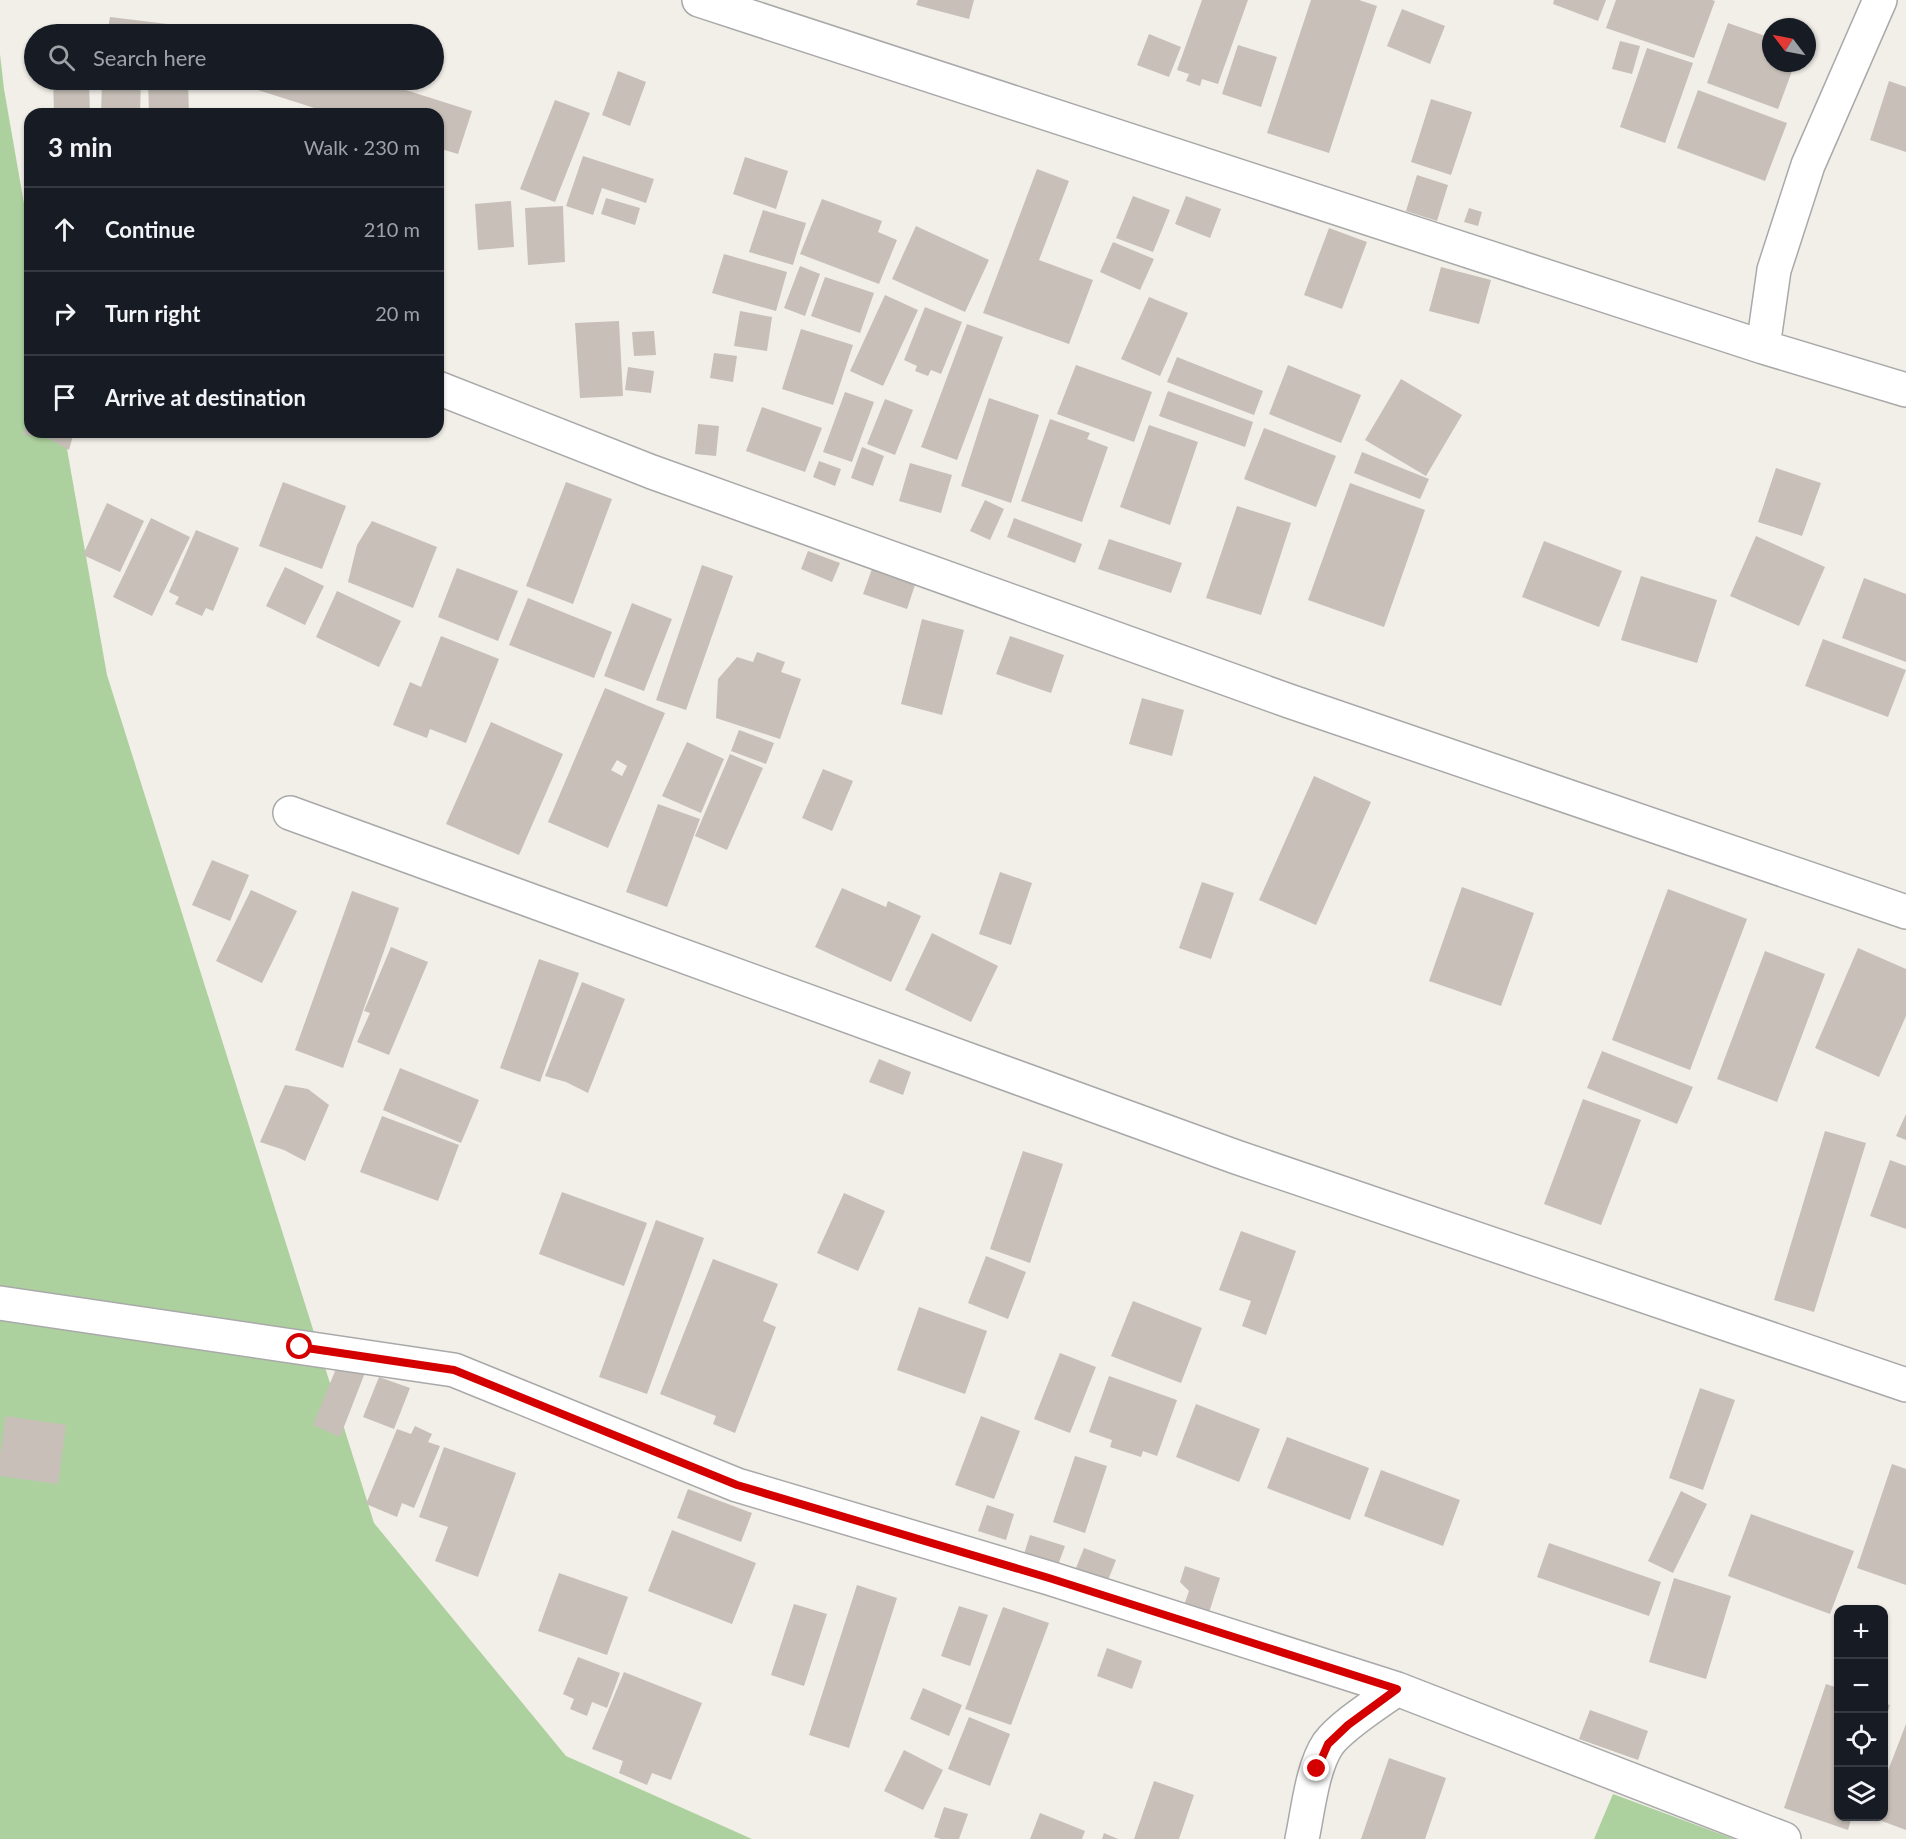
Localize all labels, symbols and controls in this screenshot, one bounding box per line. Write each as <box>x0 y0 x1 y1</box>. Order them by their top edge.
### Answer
north arrow <box>1762 18 1816 72</box>
search box <box>24 24 444 90</box>
icon: search <box>45 41 78 74</box>
text: Search here <box>93 44 206 71</box>
text: 3 min <box>48 131 112 163</box>
text: Walk · 230 m <box>304 135 420 159</box>
icon: ahead <box>48 213 81 246</box>
text: Continue <box>105 216 195 243</box>
text: 210 m <box>364 217 420 241</box>
icon: right <box>48 297 81 330</box>
text: Turn right <box>105 300 200 327</box>
text: 20 m <box>375 301 420 325</box>
icon: arrive <box>48 381 81 414</box>
text: Arrive at destination <box>105 384 306 411</box>
route start <box>286 1333 312 1359</box>
map controls <box>1834 1605 1888 1821</box>
button: + <box>1834 1605 1888 1659</box>
button: − <box>1834 1659 1888 1713</box>
button: locate <box>1834 1713 1888 1767</box>
route end <box>1303 1755 1329 1781</box>
button: layers <box>1834 1767 1888 1821</box>

